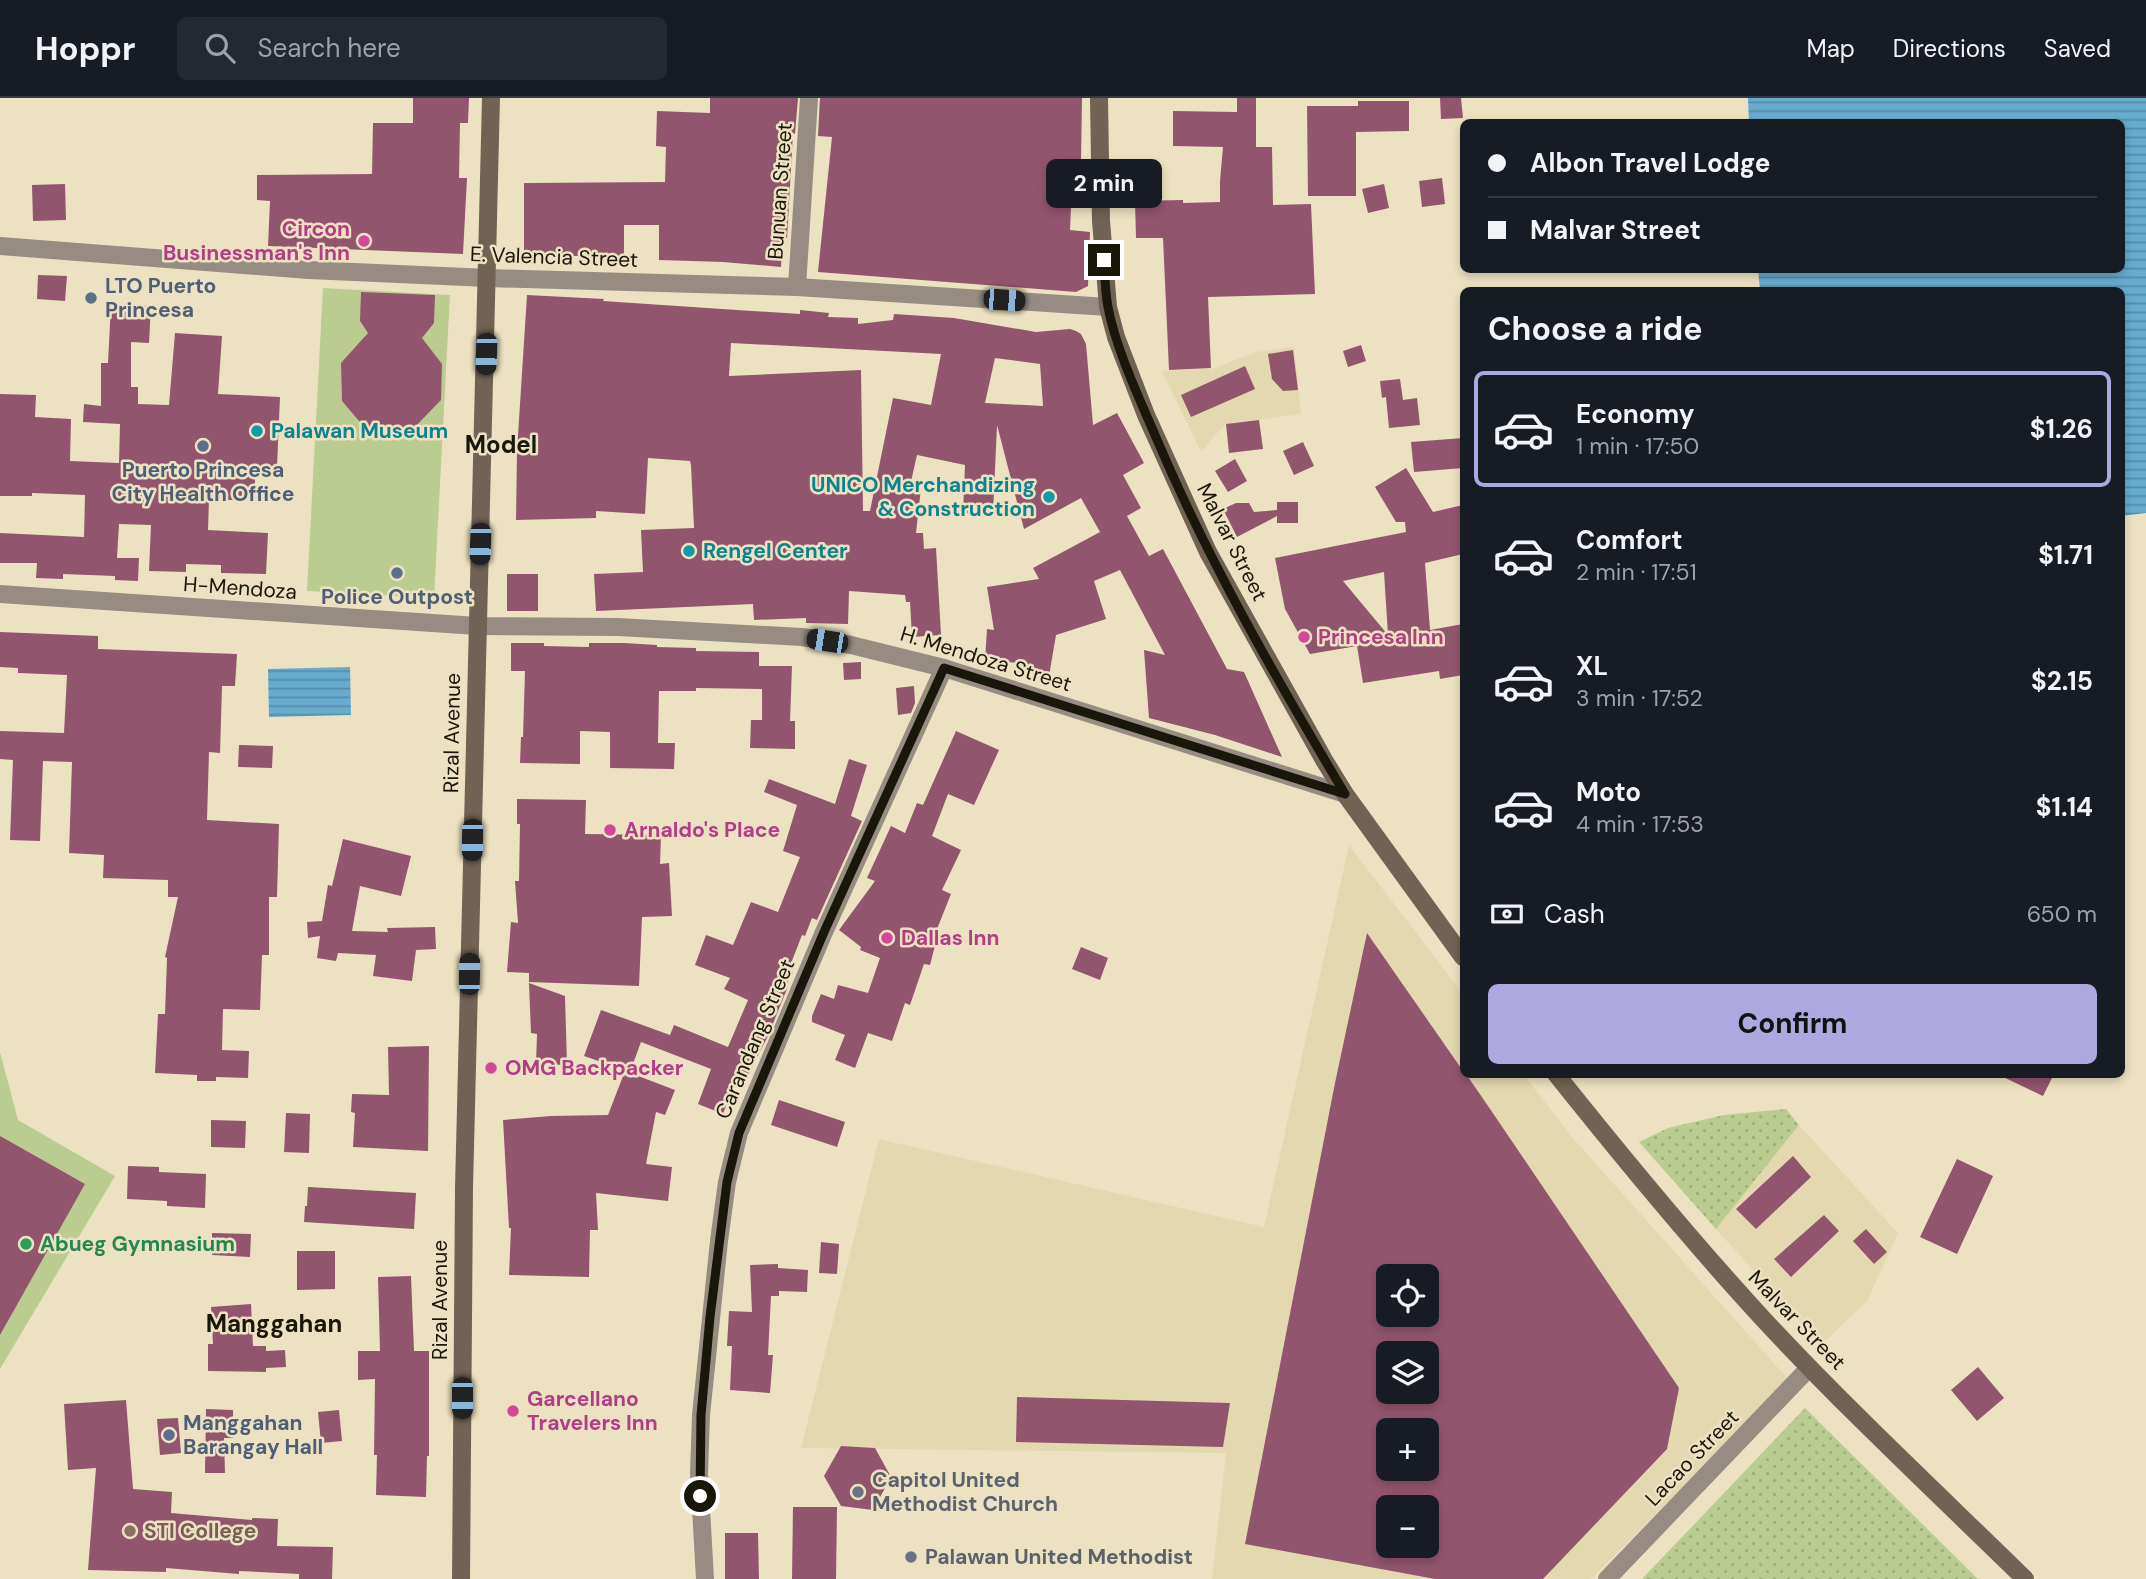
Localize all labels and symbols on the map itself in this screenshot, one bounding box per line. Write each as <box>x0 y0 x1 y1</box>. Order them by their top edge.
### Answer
street label: Bunuan Street <box>761 122 799 260</box>
callout: 2 min <box>1046 158 1162 208</box>
place label: Circon Businessman's Inn <box>163 215 350 267</box>
marker: Circon Businessman's Inn <box>356 233 372 249</box>
street label: E. Valencia Street <box>469 240 639 274</box>
route end <box>1088 244 1120 276</box>
place label: LTO Puerto Princesa <box>105 272 216 324</box>
car <box>983 288 1026 312</box>
marker: LTO Puerto Princesa <box>83 290 99 306</box>
car <box>475 333 498 375</box>
place label: Palawan Museum <box>271 417 448 445</box>
marker: Palawan Museum <box>249 423 265 439</box>
district label: Model <box>465 429 537 460</box>
marker: Puerto Princesa City Health Office <box>195 438 211 454</box>
place label: Puerto Princesa City Health Office <box>112 456 294 508</box>
place label: UNICO Merchandizing & Construction <box>811 471 1035 523</box>
street label: Malvar Street <box>1190 478 1274 606</box>
marker: UNICO Merchandizing & Construction <box>1041 489 1057 505</box>
car <box>469 523 492 565</box>
place label: Rengel Center <box>703 537 848 565</box>
marker: Rengel Center <box>681 543 697 559</box>
marker: Police Outpost <box>389 565 405 581</box>
street label: H-Mendoza <box>182 570 298 606</box>
place label: Police Outpost <box>321 583 473 611</box>
street label: H. Mendoza Street <box>897 620 1075 698</box>
place label: Princesa Inn <box>1318 623 1444 651</box>
car <box>805 627 850 655</box>
marker: Princesa Inn <box>1296 629 1312 645</box>
street label: Rizal Avenue <box>437 673 467 793</box>
place label: Arnaldo's Place <box>624 816 780 844</box>
car <box>462 819 483 861</box>
marker: Arnaldo's Place <box>602 822 618 838</box>
place label: Dallas Inn <box>901 924 999 952</box>
marker: Dallas Inn <box>879 930 895 946</box>
car <box>459 953 480 995</box>
street label: Carandang Street <box>709 955 801 1123</box>
place label: OMG Backpacker <box>505 1054 684 1082</box>
marker: OMG Backpacker <box>483 1060 499 1076</box>
place label: Abueg Gymnasium <box>40 1230 235 1258</box>
marker: Abueg Gymnasium <box>18 1236 34 1252</box>
street label: Rizal Avenue <box>426 1240 454 1360</box>
street label: Malvar Street <box>1742 1264 1852 1376</box>
district label: Manggahan <box>206 1308 342 1339</box>
car <box>452 1377 473 1419</box>
place label: Garcellano Travelers Inn <box>527 1385 658 1437</box>
marker: Garcellano Travelers Inn <box>505 1403 521 1419</box>
street label: Lacao Street <box>1639 1404 1745 1512</box>
place label: Manggahan Barangay Hall <box>183 1409 323 1461</box>
marker: Manggahan Barangay Hall <box>161 1427 177 1443</box>
place label: Capitol United Methodist Church <box>872 1466 1058 1518</box>
route start <box>684 1480 716 1512</box>
marker: Capitol United Methodist Church <box>850 1484 866 1500</box>
place label: STI College <box>144 1517 256 1545</box>
marker: STI College <box>122 1523 138 1539</box>
place label: Palawan United Methodist <box>925 1543 1193 1571</box>
marker: Palawan United Methodist <box>903 1549 919 1565</box>

